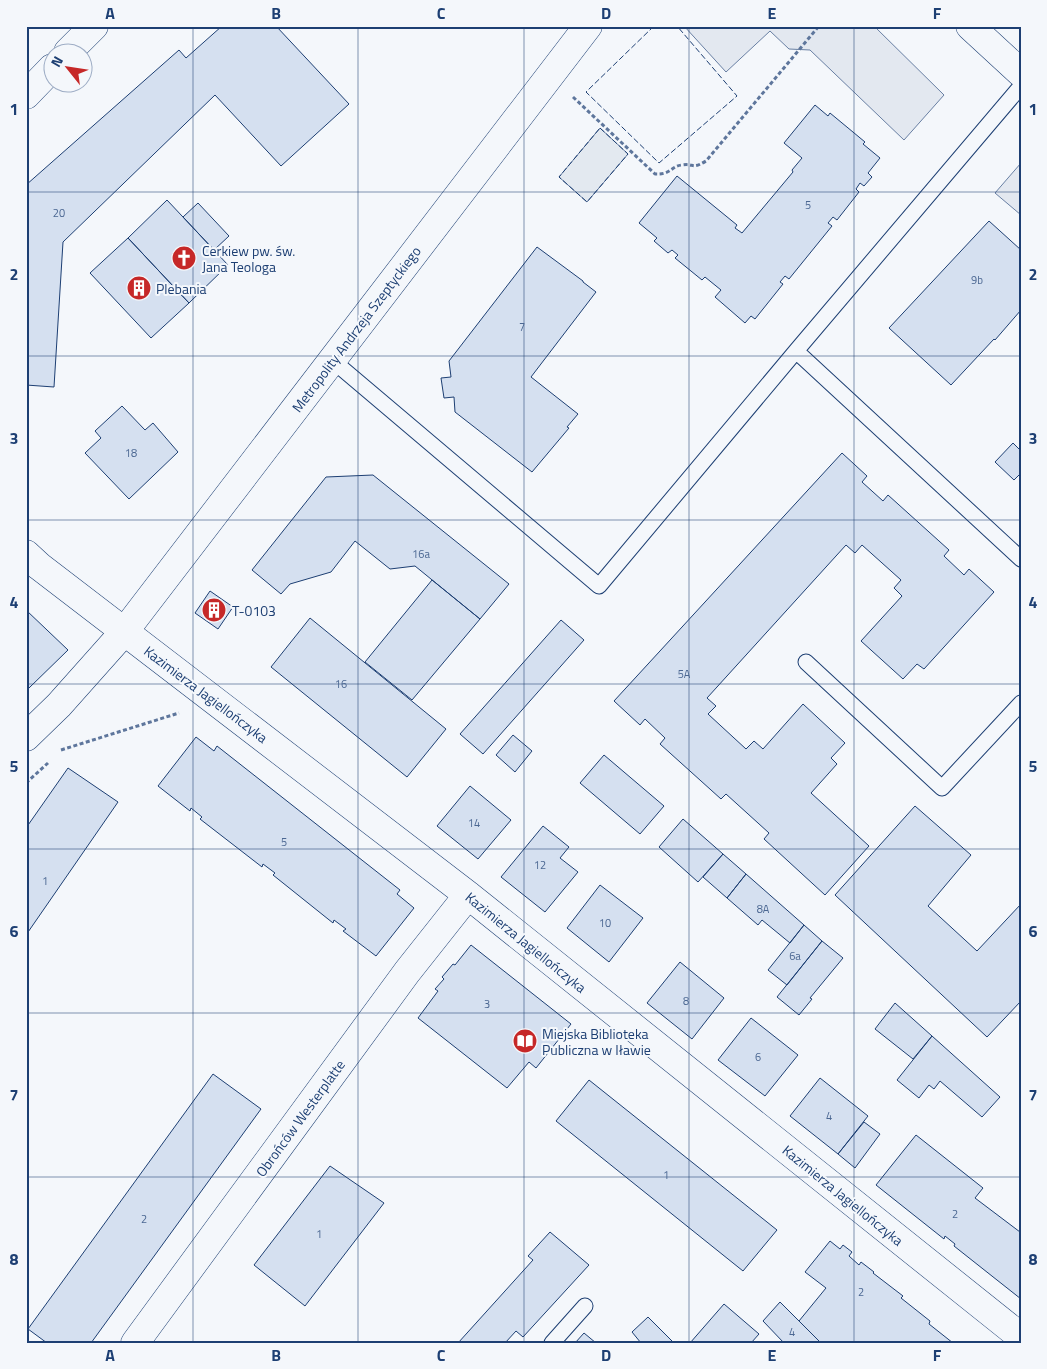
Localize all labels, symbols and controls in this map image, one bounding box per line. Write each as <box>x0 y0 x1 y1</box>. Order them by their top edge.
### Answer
text: A <box>105 1 115 25</box>
text: B <box>271 1 281 25</box>
text: C <box>437 1 446 25</box>
text: D <box>601 1 611 25</box>
text: E <box>768 1 777 25</box>
text: F <box>933 1 942 25</box>
north arrow <box>42 42 92 92</box>
text: N <box>45 52 68 71</box>
text: 1 <box>10 97 18 121</box>
text: 1 <box>1029 97 1037 121</box>
house number: 5 <box>805 197 811 213</box>
house number: 20 <box>53 205 65 221</box>
place label: Cerkiew pw. św. Jana Teologa <box>202 240 295 277</box>
street label: Metropolity Andrzeja Szeptyckiego <box>286 241 426 417</box>
church icon: Cerkiew pw. św. Jana Teologa <box>171 245 197 271</box>
text: 2 <box>10 262 18 286</box>
text: 2 <box>1029 262 1037 286</box>
house number: 9b <box>971 272 983 288</box>
building icon: Plebania <box>126 275 152 301</box>
place label: Plebania <box>156 278 207 299</box>
house number: 7 <box>519 319 525 335</box>
text: 3 <box>10 426 18 450</box>
text: 3 <box>1029 426 1037 450</box>
house number: 18 <box>125 445 137 461</box>
house number: 16a <box>412 546 430 562</box>
text: 4 <box>10 590 19 614</box>
text: 4 <box>1029 590 1038 614</box>
building icon: T-0103 <box>201 597 227 623</box>
place label: T-0103 <box>232 600 276 621</box>
street label: Kazimierza Jagiellończyka <box>140 640 272 748</box>
house number: 5A <box>678 666 691 682</box>
house number: 16 <box>335 676 347 692</box>
text: 5 <box>10 754 19 778</box>
text: 5 <box>1029 754 1038 778</box>
house number: 14 <box>468 815 480 831</box>
house number: 5 <box>281 834 287 850</box>
house number: 12 <box>534 857 546 873</box>
house number: 1 <box>42 873 48 889</box>
street label: Kazimierza Jagiellończyka <box>461 887 591 997</box>
house number: 8A <box>757 901 770 917</box>
house number: 10 <box>599 915 611 931</box>
text: 6 <box>10 919 19 943</box>
text: 6 <box>1029 919 1038 943</box>
house number: 6a <box>789 948 801 964</box>
house number: 8 <box>683 993 689 1009</box>
house number: 3 <box>484 996 490 1012</box>
place label: Miejska Biblioteka Publiczna w Iławie <box>542 1023 651 1060</box>
library icon: Miejska Biblioteka Publiczna w Iławie <box>512 1028 538 1054</box>
house number: 6 <box>755 1049 761 1065</box>
street label: Obrońców Westerplatte <box>250 1055 350 1181</box>
text: 7 <box>10 1083 18 1107</box>
text: 7 <box>1029 1083 1037 1107</box>
house number: 4 <box>826 1108 832 1124</box>
street label: Kazimierza Jagiellończyka <box>778 1140 908 1250</box>
house number: 1 <box>663 1167 669 1183</box>
house number: 2 <box>952 1206 958 1222</box>
house number: 2 <box>141 1211 147 1227</box>
house number: 1 <box>316 1226 322 1242</box>
text: 8 <box>10 1247 19 1271</box>
text: 8 <box>1029 1247 1038 1271</box>
house number: 2 <box>858 1284 864 1300</box>
house number: 4 <box>789 1324 795 1340</box>
text: A <box>105 1343 115 1367</box>
text: B <box>271 1343 281 1367</box>
text: C <box>437 1343 446 1367</box>
text: D <box>601 1343 611 1367</box>
text: E <box>768 1343 777 1367</box>
text: F <box>933 1343 942 1367</box>

